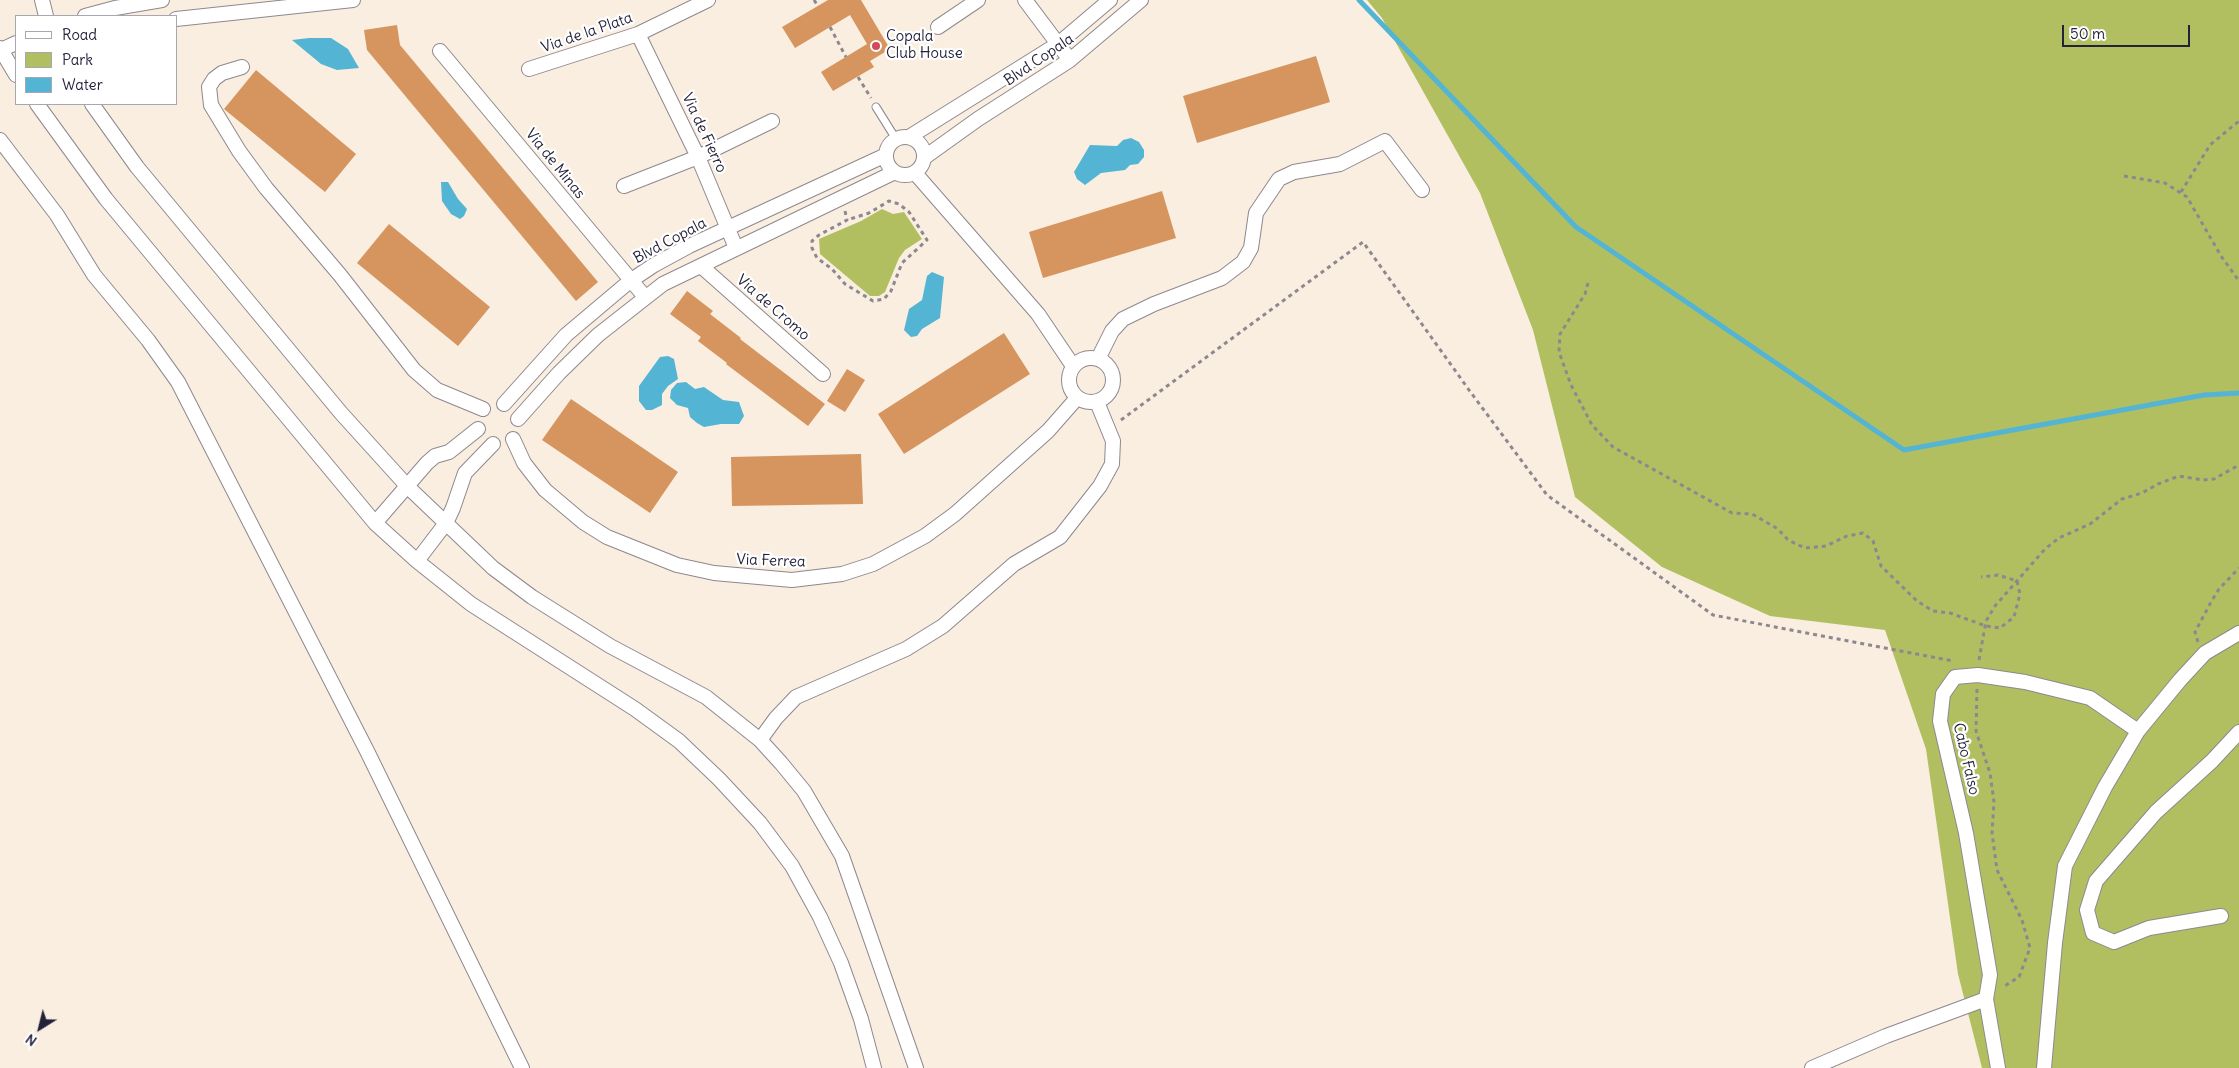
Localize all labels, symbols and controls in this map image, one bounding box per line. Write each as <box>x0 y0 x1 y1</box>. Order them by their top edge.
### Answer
street label: Via de la Plata <box>539 9 635 57</box>
legend <box>15 15 178 105</box>
scale bar <box>2064 15 2192 47</box>
text: 50 m <box>2070 24 2105 43</box>
text: Road <box>62 25 97 44</box>
place label: Copala Club House <box>886 28 963 63</box>
street label: Blvd Copala <box>1001 30 1077 90</box>
marker: Copala Club House <box>870 40 882 52</box>
text: Park <box>62 50 93 69</box>
text: Water <box>62 75 103 94</box>
street label: Via de Fierro <box>678 90 730 176</box>
street label: Via de Minas <box>521 125 589 203</box>
street label: Blvd Copala <box>630 214 710 268</box>
street label: Via de Cromo <box>733 271 813 345</box>
street label: Via Ferrea <box>736 551 806 571</box>
street label: Cabo Falso <box>1949 721 1983 797</box>
north arrow <box>15 1003 65 1053</box>
text: N <box>22 1030 40 1050</box>

